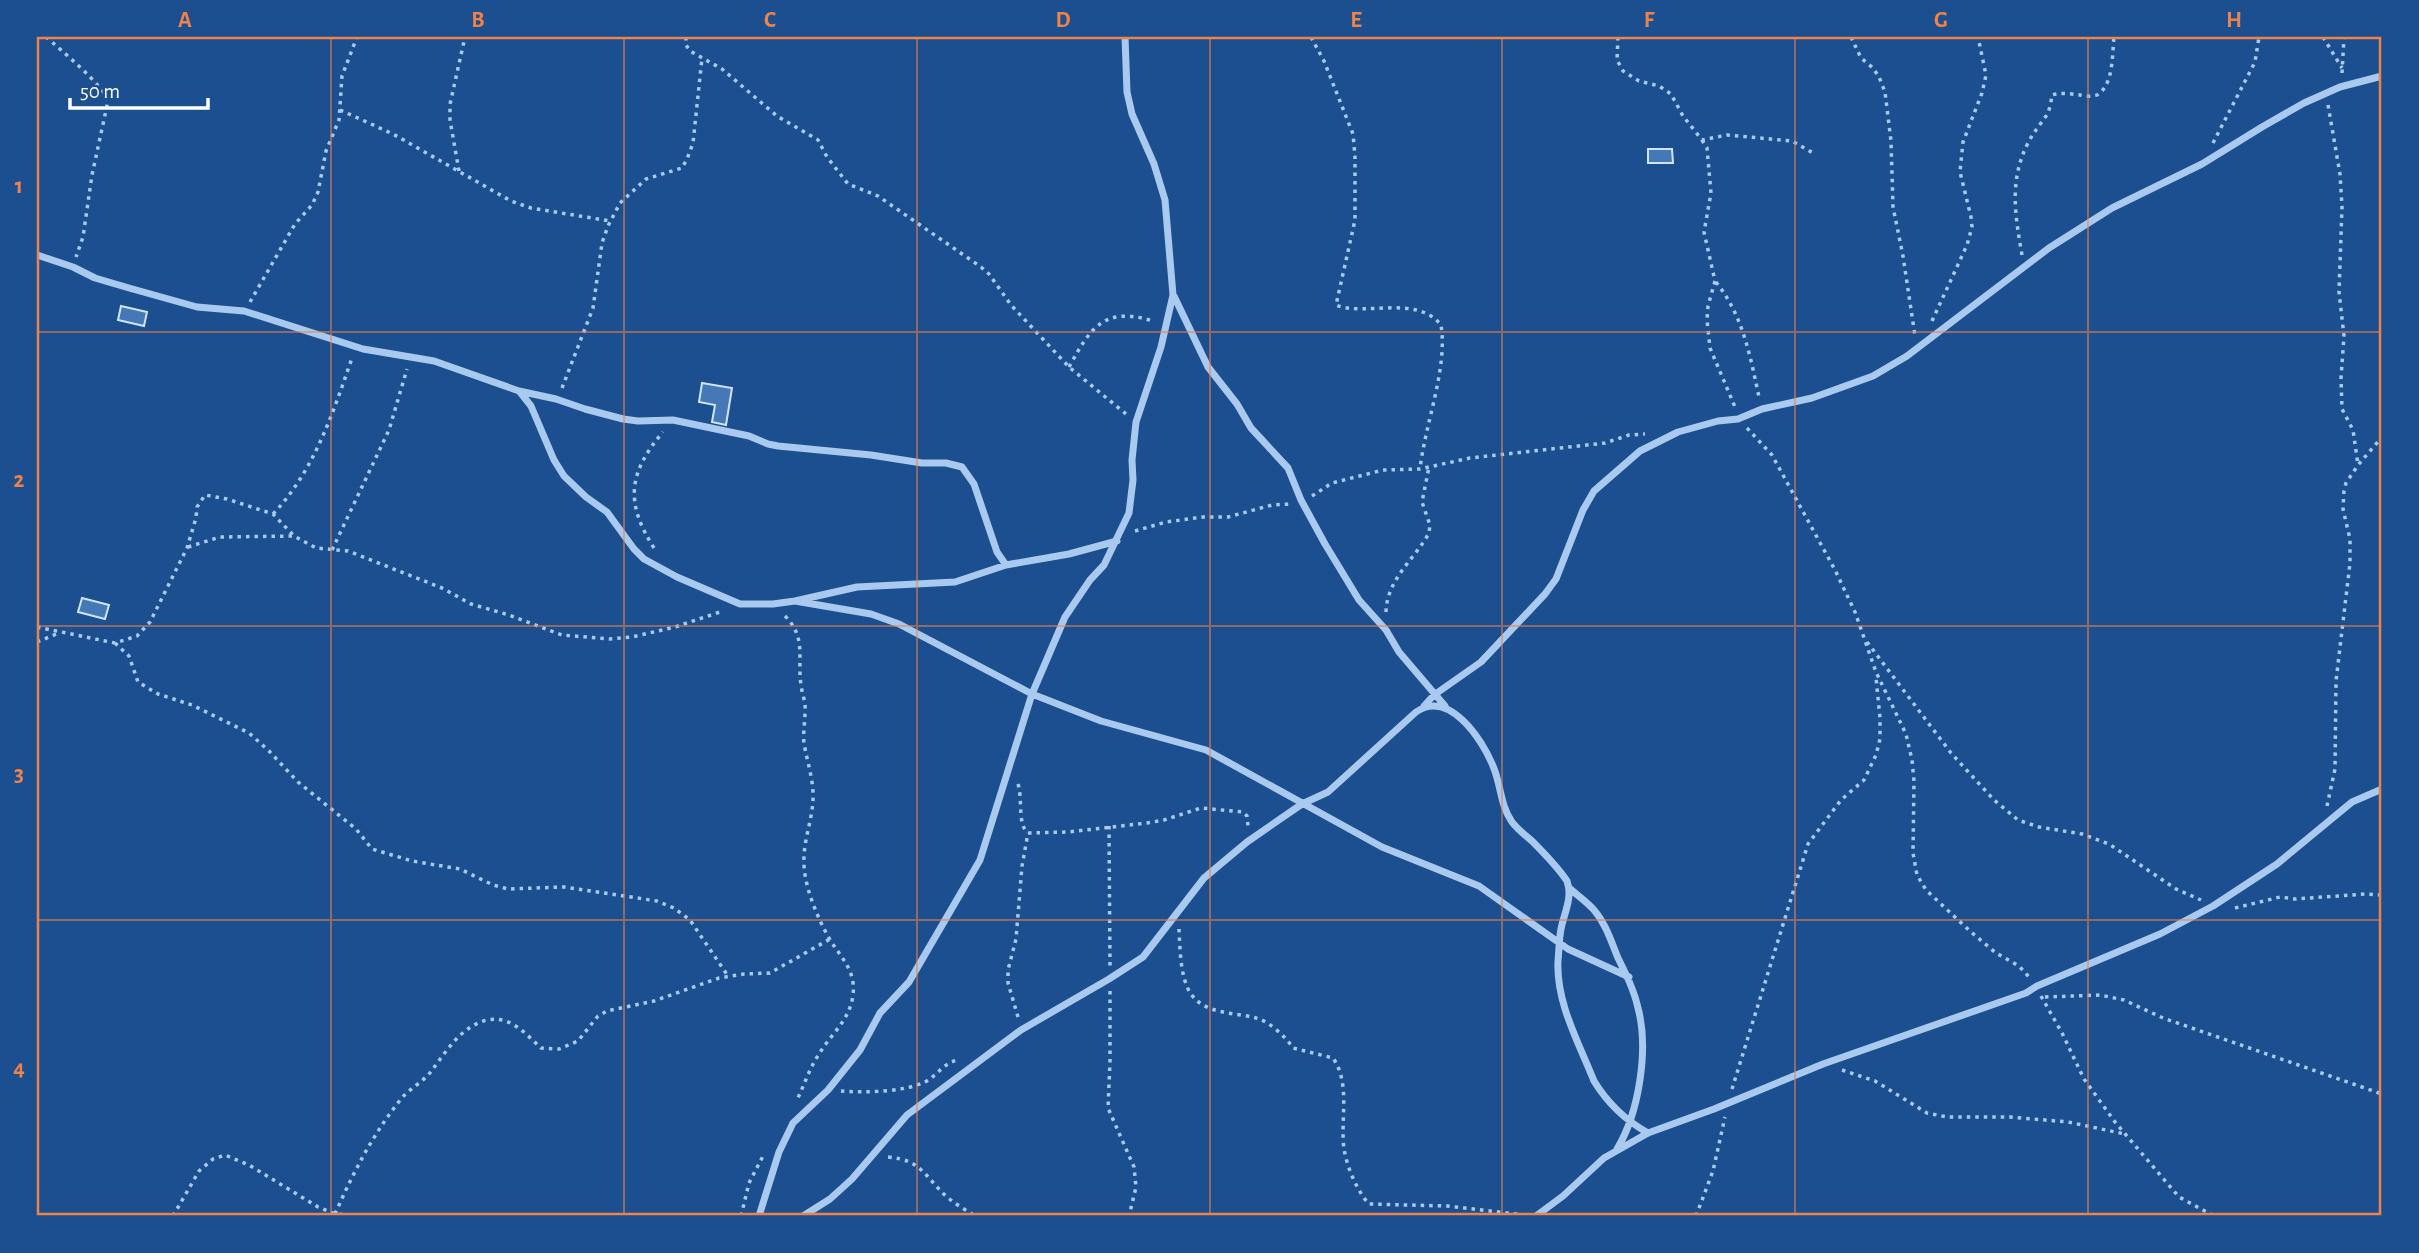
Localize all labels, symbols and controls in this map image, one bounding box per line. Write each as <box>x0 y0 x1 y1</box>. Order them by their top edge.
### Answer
text: A <box>178 9 192 32</box>
text: B <box>471 9 485 32</box>
text: C <box>764 9 776 32</box>
text: D <box>1055 9 1071 32</box>
text: E <box>1350 9 1362 32</box>
text: F <box>1644 9 1655 32</box>
text: G <box>1934 9 1948 32</box>
text: H <box>2226 9 2242 32</box>
scale bar <box>70 66 208 110</box>
text: 50 m <box>80 81 120 102</box>
text: 1 <box>15 175 23 198</box>
text: 2 <box>14 469 25 492</box>
text: 3 <box>14 763 24 786</box>
text: 4 <box>13 1057 25 1080</box>

